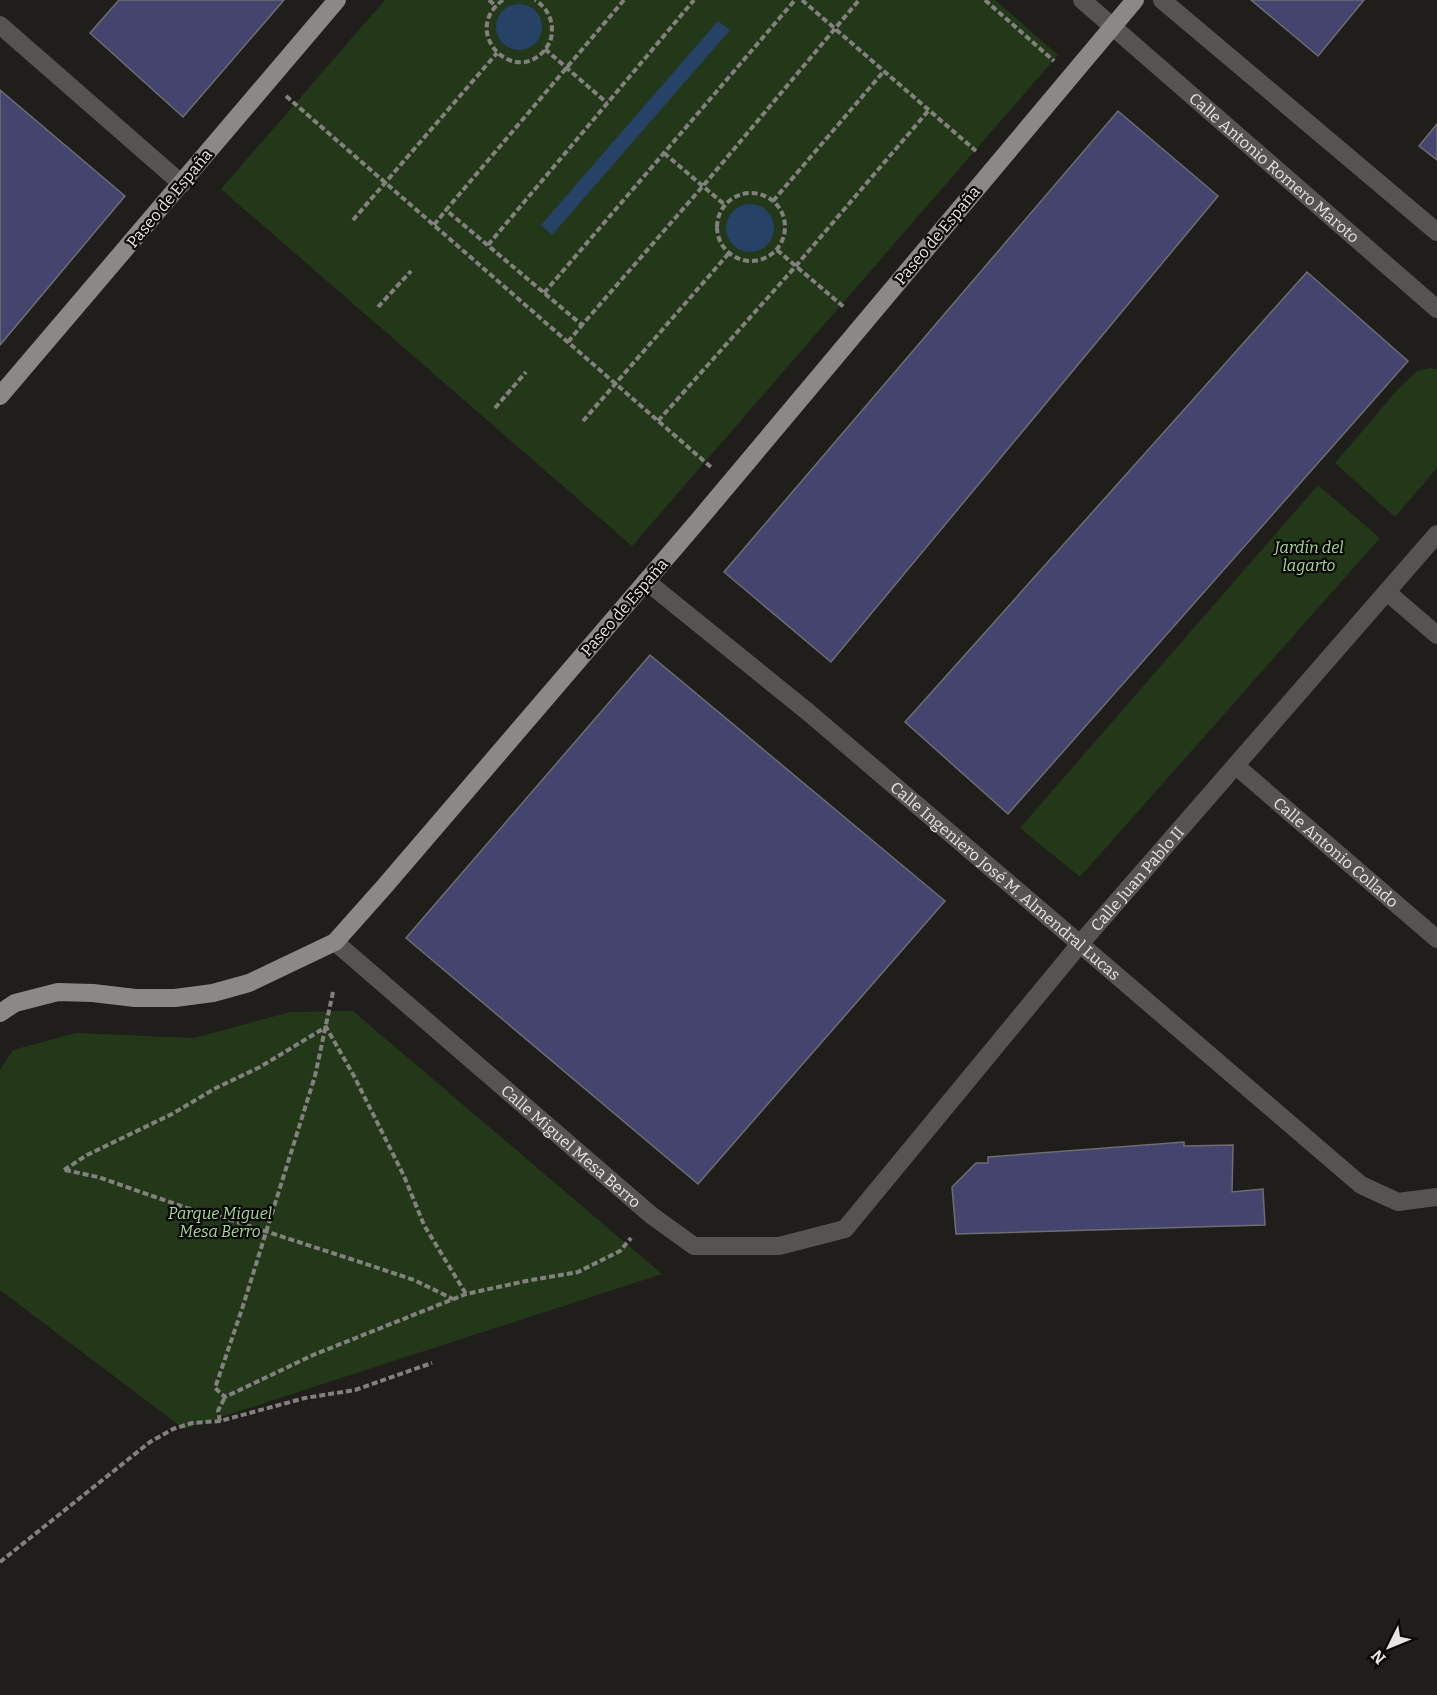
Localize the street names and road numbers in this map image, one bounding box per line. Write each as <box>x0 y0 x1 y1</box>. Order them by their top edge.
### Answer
street label: Calle Antonio Romero Maroto <box>1185 89 1363 247</box>
street label: Paseo de España <box>123 145 216 251</box>
street label: Paseo de España <box>891 182 984 288</box>
street label: Paseo de España <box>577 555 672 660</box>
street label: Calle Ingeniero José M. Almendral Lucas <box>886 778 1124 984</box>
street label: Calle Antonio Collado <box>1269 793 1402 911</box>
street label: Calle Juan Pablo II <box>1087 823 1188 935</box>
street label: Calle Miguel Mesa Berro <box>497 1081 645 1212</box>

